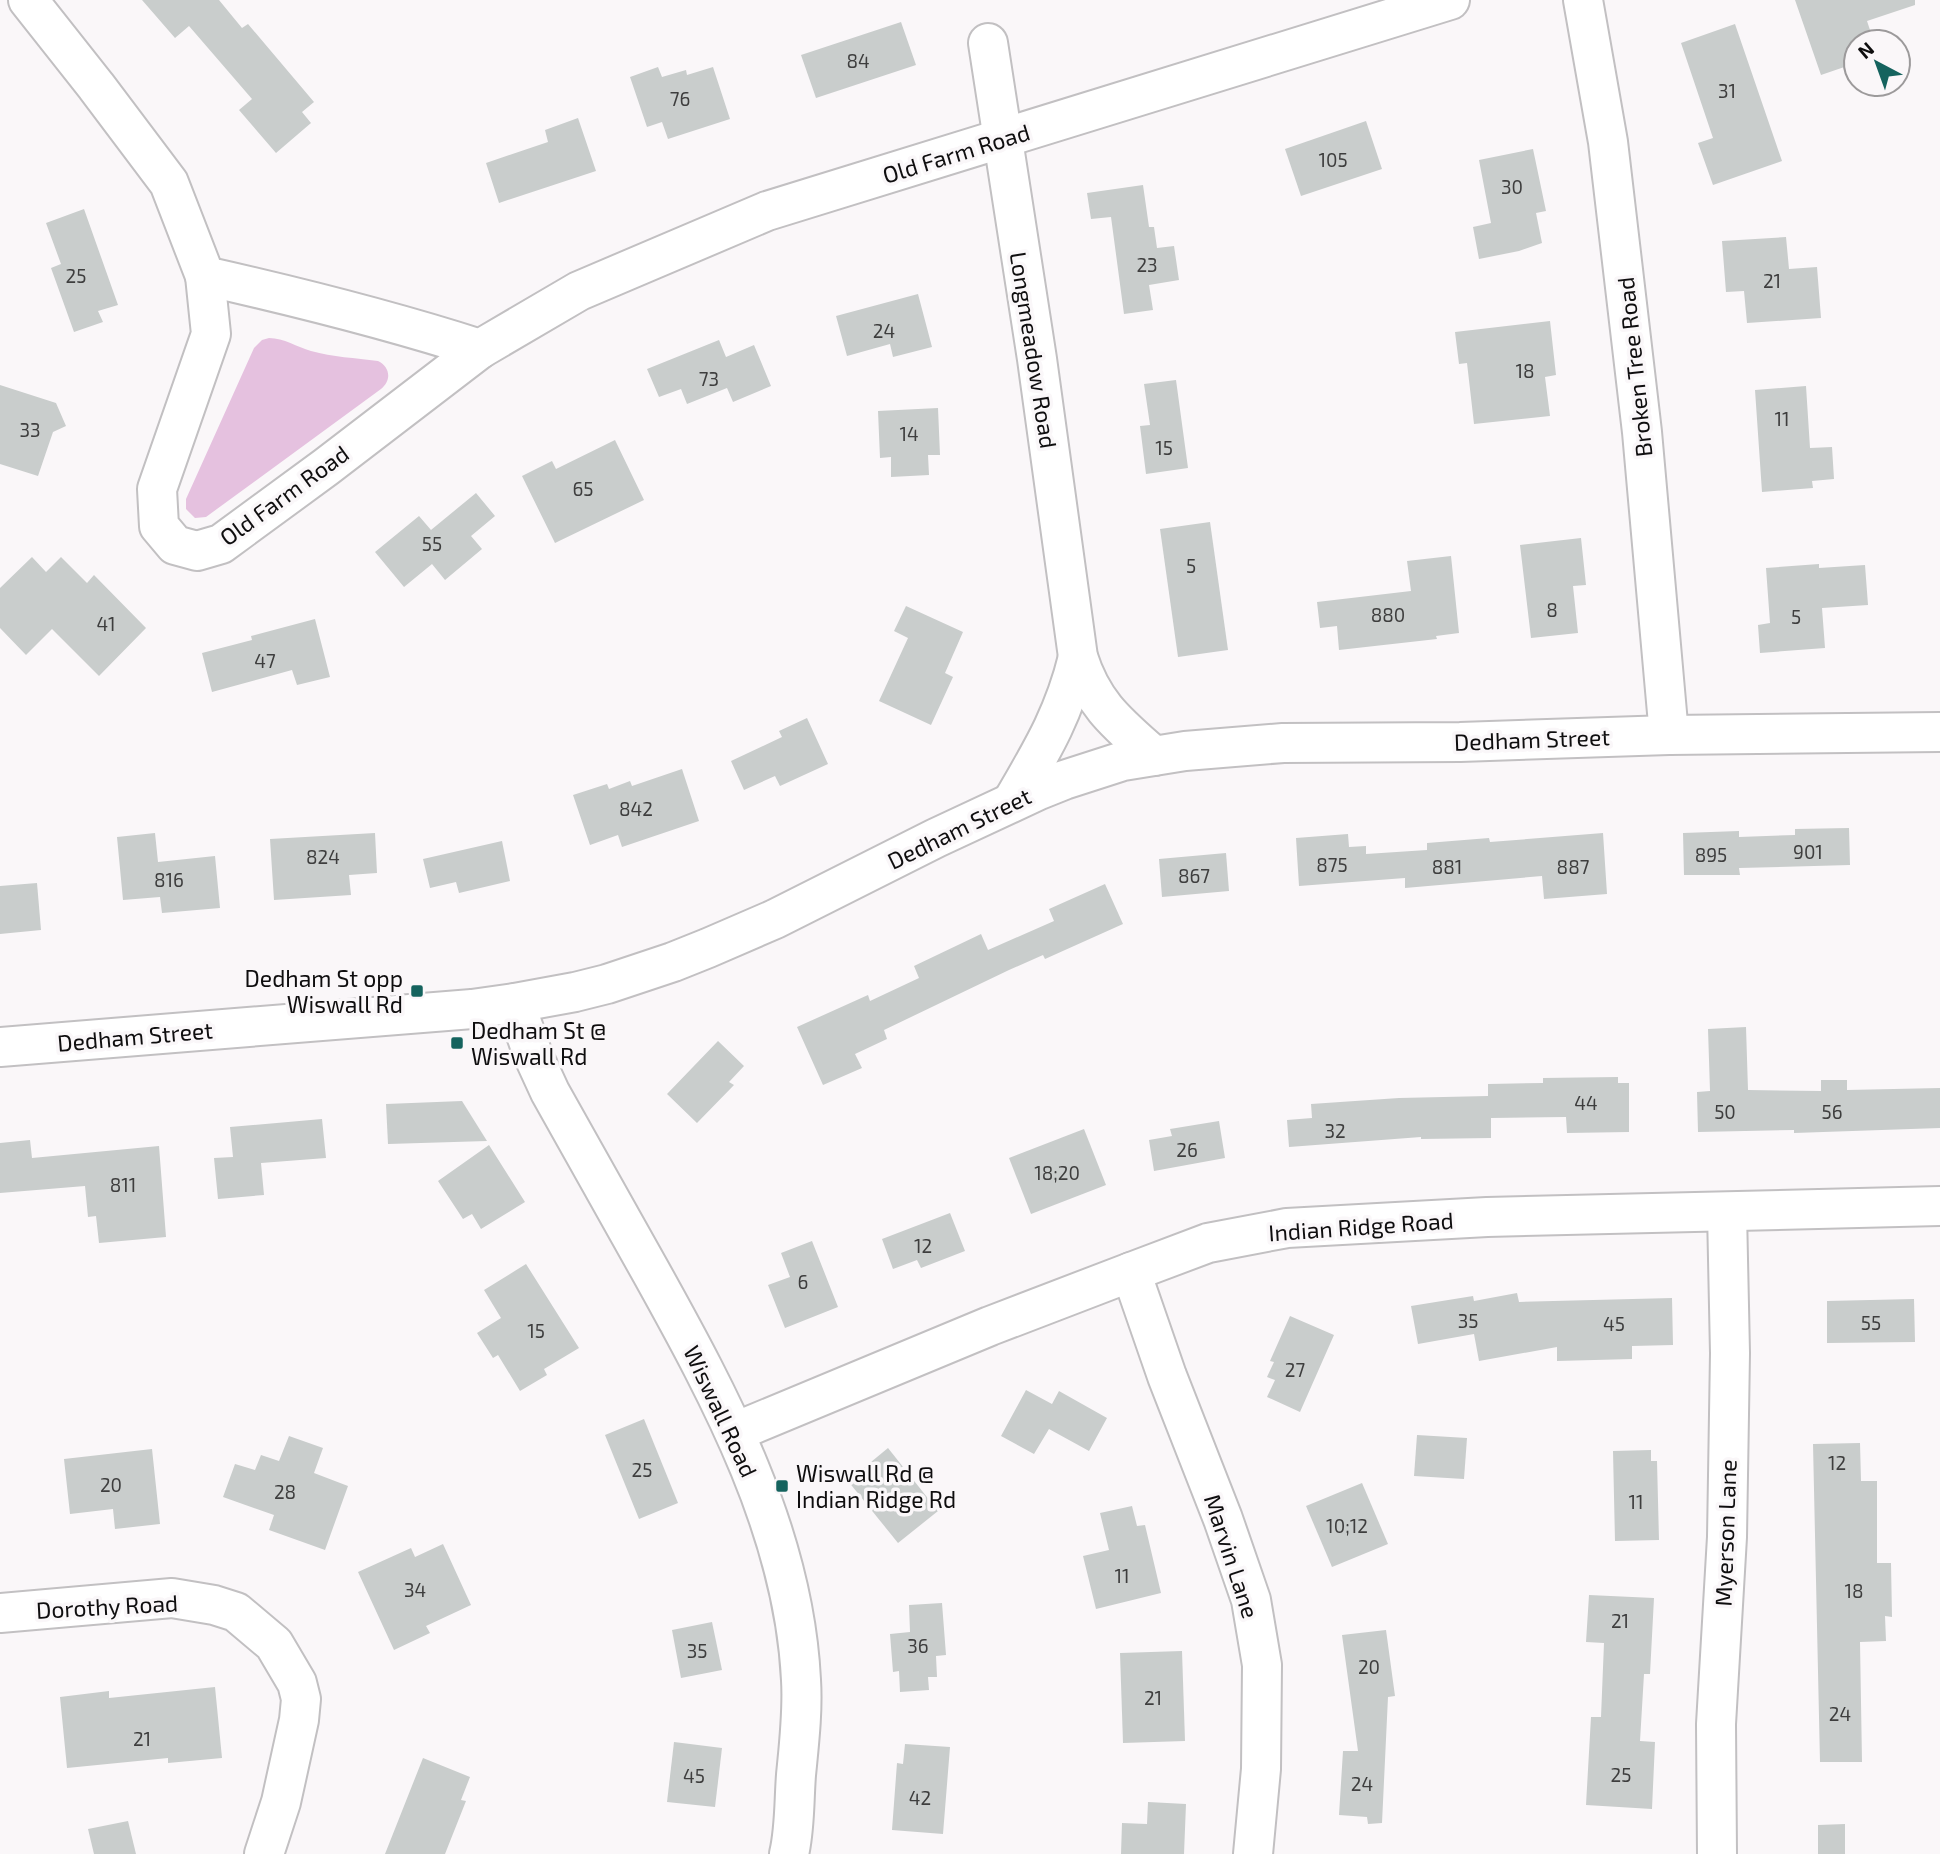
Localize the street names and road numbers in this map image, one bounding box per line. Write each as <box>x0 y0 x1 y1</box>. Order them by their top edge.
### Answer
street label: Old Farm Road <box>879 117 1033 189</box>
street label: Longmeadow Road <box>1005 250 1063 450</box>
street label: Broken Tree Road <box>1611 276 1657 458</box>
street label: Old Farm Road <box>214 439 354 551</box>
street label: Dedham Street <box>1454 722 1611 756</box>
street label: Dedham Street <box>883 781 1035 875</box>
street label: Dedham Street <box>56 1015 214 1057</box>
street label: Indian Ridge Road <box>1267 1206 1455 1246</box>
street label: Wiswall Road <box>678 1341 764 1481</box>
street label: Myerson Lane <box>1708 1459 1742 1607</box>
street label: Marvin Lane <box>1199 1491 1265 1621</box>
street label: Dorothy Road <box>35 1588 179 1624</box>

